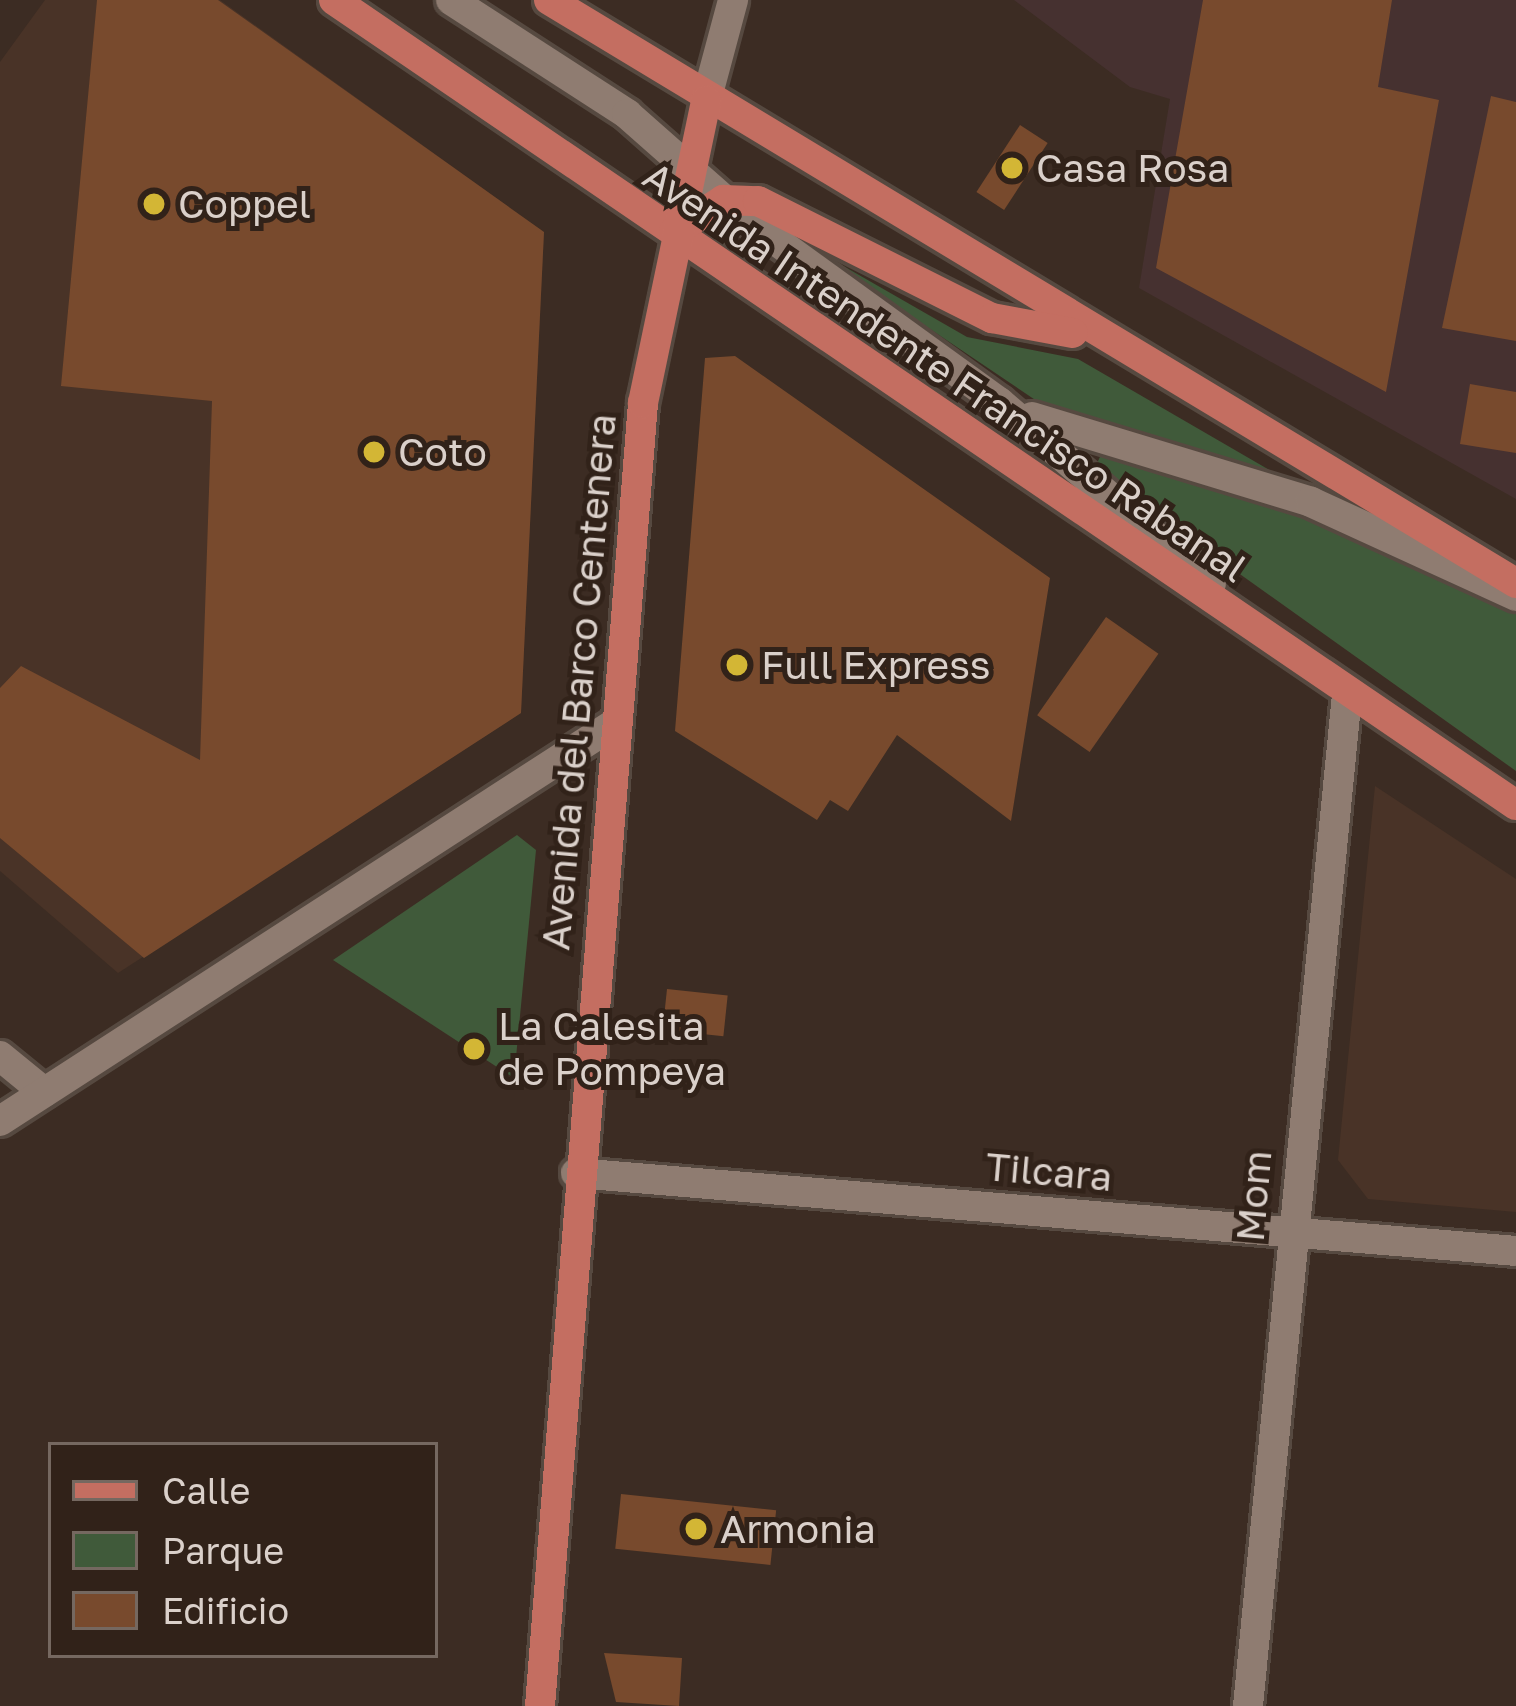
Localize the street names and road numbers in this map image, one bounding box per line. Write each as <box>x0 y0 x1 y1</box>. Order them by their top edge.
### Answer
street label: Avenida Intendente Francisco Rabanal <box>635 152 1255 592</box>
street label: Avenida del Barco Centenera <box>532 412 626 952</box>
street label: Tilcara <box>984 1143 1114 1201</box>
street label: Mom <box>1227 1148 1281 1244</box>

